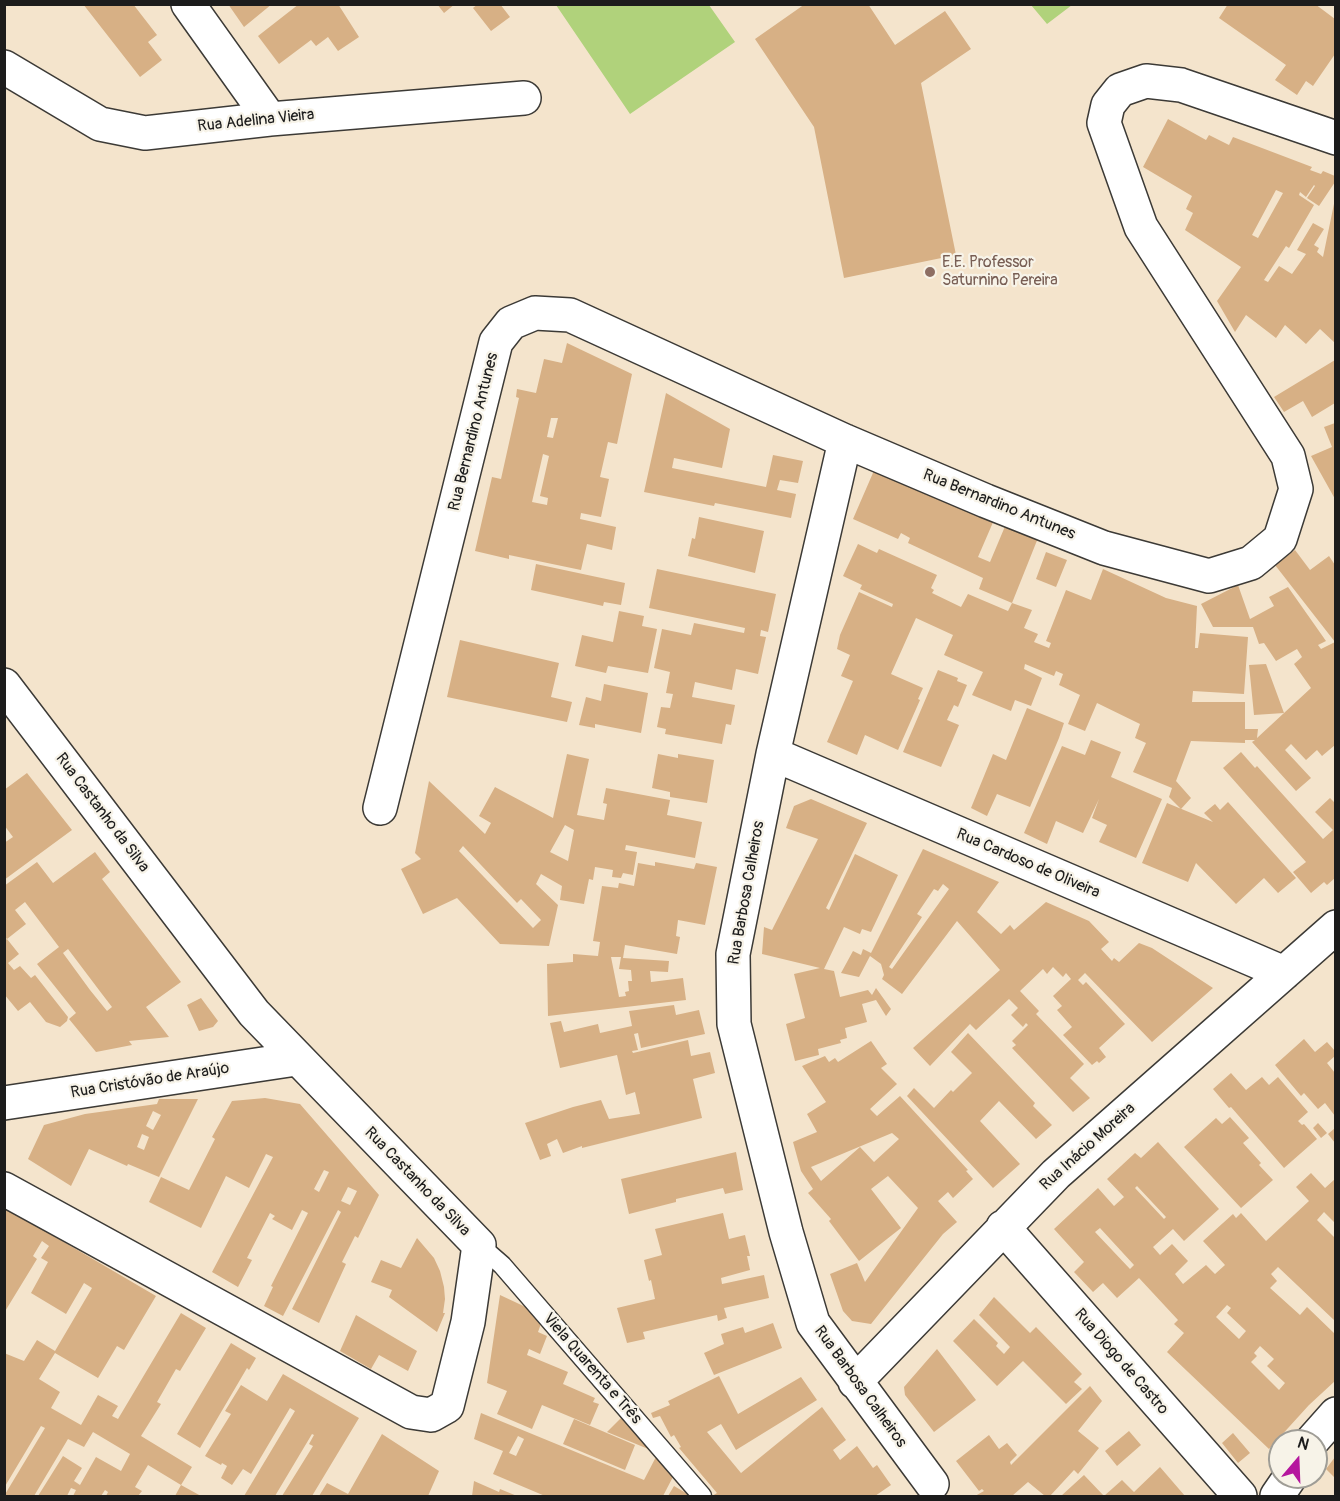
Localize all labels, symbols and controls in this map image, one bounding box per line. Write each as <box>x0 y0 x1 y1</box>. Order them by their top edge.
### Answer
street label: Rua Adelina Vieira <box>197 105 315 137</box>
place label: E.E. Professor Saturnino Pereira <box>942 253 1058 291</box>
marker: E.E. Professor Saturnino Pereira <box>923 265 937 279</box>
street label: Rua Bernardino Antunes <box>445 351 503 513</box>
street label: Rua Bernardino Antunes <box>920 466 1078 544</box>
street label: Rua Castanho da Silva <box>51 750 153 876</box>
street label: Rua Barbosa Calheiros <box>725 820 769 966</box>
street label: Rua Cardoso de Oliveira <box>953 825 1103 903</box>
street label: Rua Cristóvão de Araújo <box>69 1059 231 1103</box>
street label: Rua Inácio Moreira <box>1036 1099 1140 1195</box>
street label: Rua Castanho da Silva <box>360 1124 474 1240</box>
street label: Rua Diogo de Castro <box>1070 1305 1172 1419</box>
street label: Viela Quarenta e Três <box>539 1310 645 1428</box>
street label: Rua Barbosa Calheiros <box>809 1323 911 1451</box>
north arrow <box>1268 1429 1328 1489</box>
text: N <box>1295 1433 1312 1455</box>

